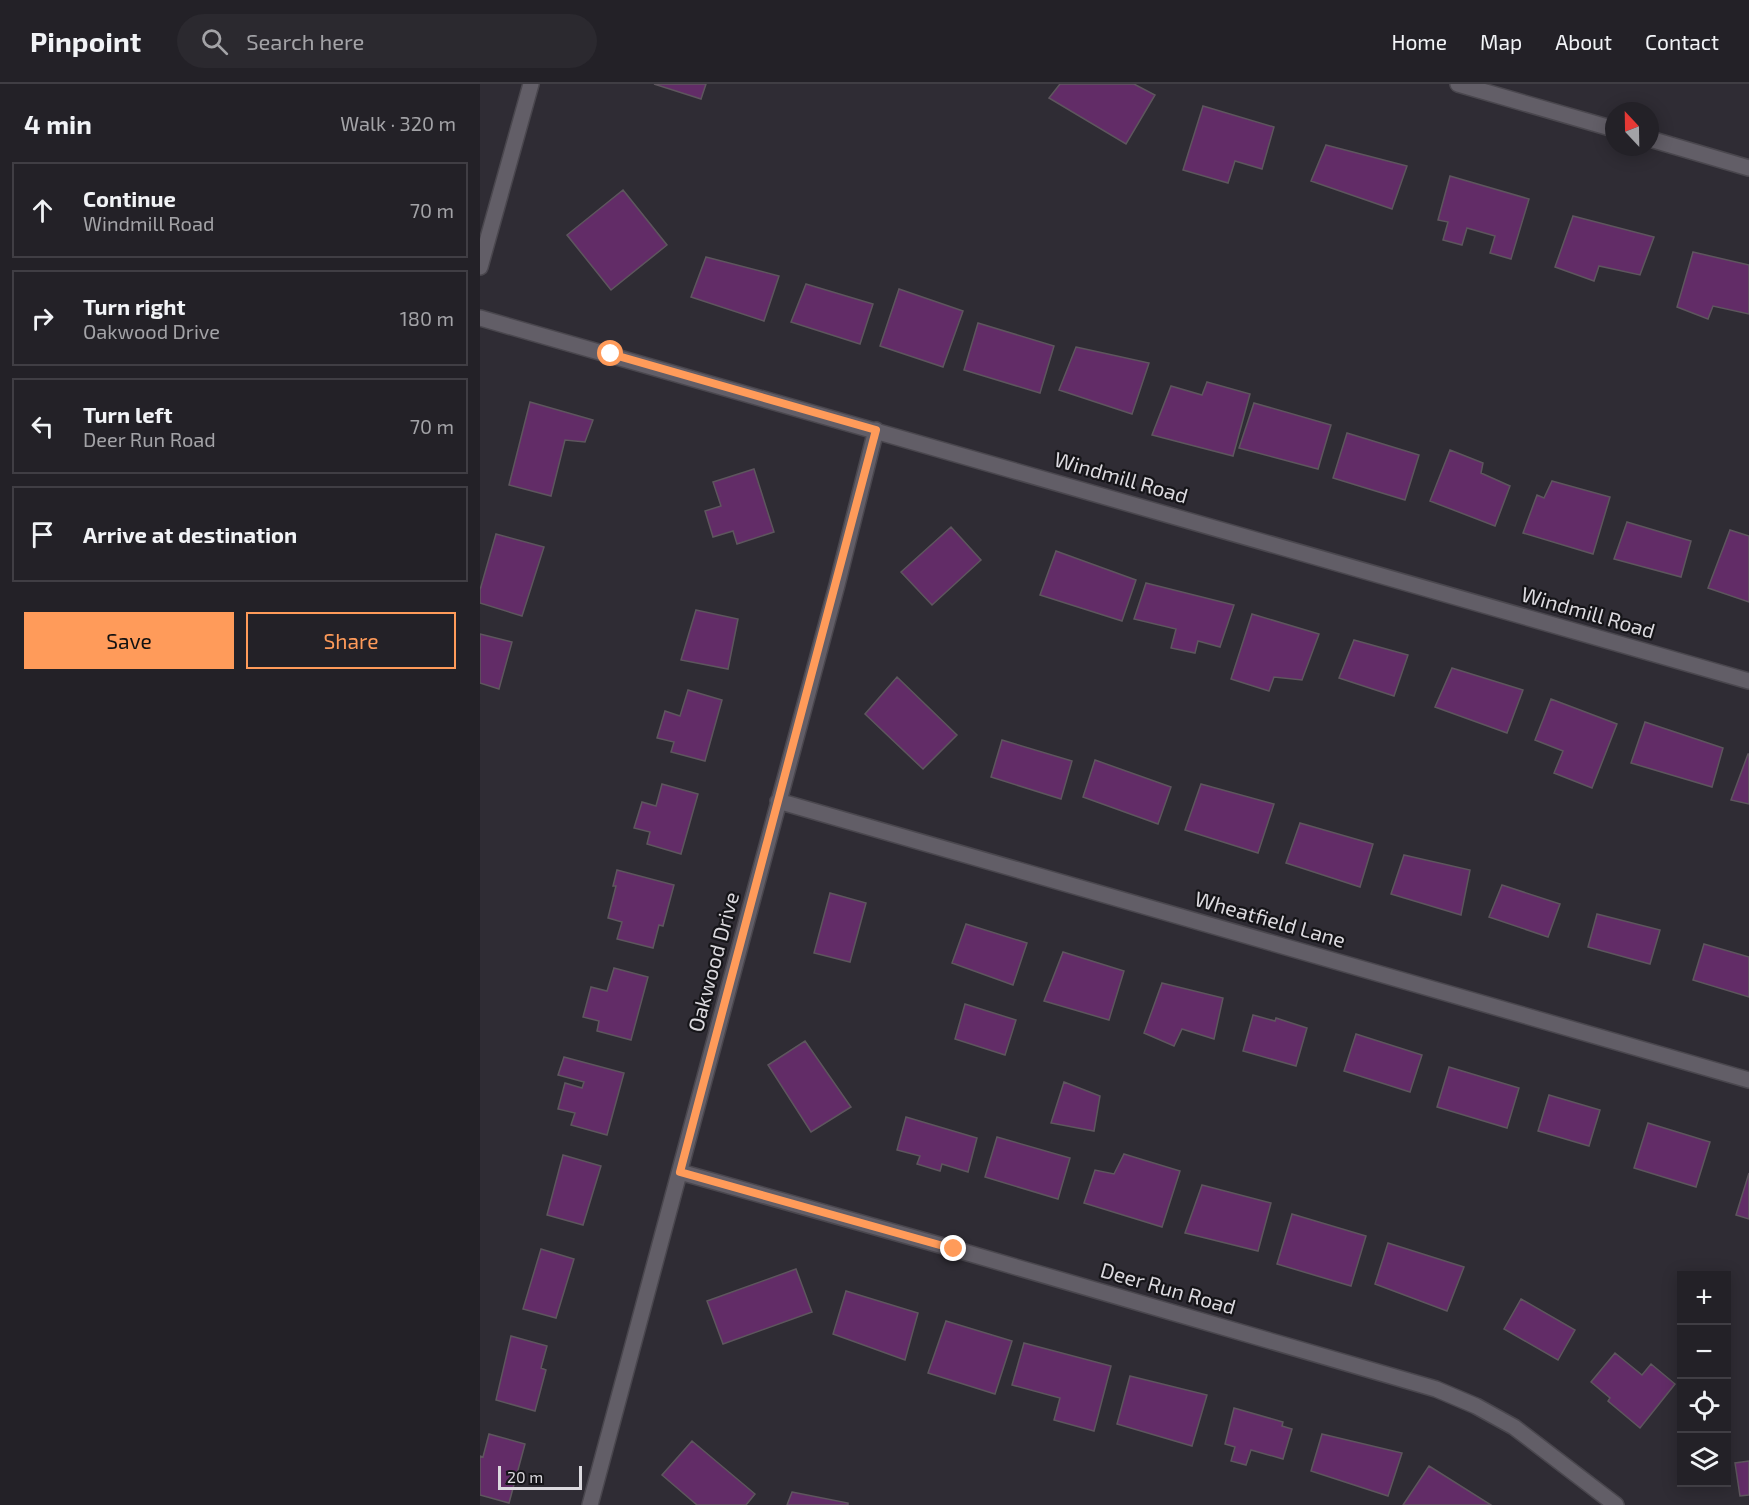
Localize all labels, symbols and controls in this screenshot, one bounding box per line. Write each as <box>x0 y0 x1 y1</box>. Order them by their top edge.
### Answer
search box <box>177 14 597 68</box>
text: Pinpoint <box>30 24 141 58</box>
icon: search <box>198 25 231 58</box>
text: Search here <box>246 28 364 54</box>
text: Home <box>1391 29 1447 54</box>
text: Map <box>1480 29 1522 54</box>
text: About <box>1555 29 1612 54</box>
text: Contact <box>1645 29 1719 54</box>
north arrow <box>1605 102 1659 156</box>
text: 4 min <box>24 108 92 139</box>
text: Walk · 320 m <box>340 111 456 135</box>
text: Continue <box>83 185 176 211</box>
icon: ahead <box>26 194 59 227</box>
text: 70 m <box>410 198 454 222</box>
text: Windmill Road <box>83 211 214 235</box>
text: Turn right <box>83 293 185 319</box>
icon: right <box>26 302 59 335</box>
text: 180 m <box>400 306 454 330</box>
text: Oakwood Drive <box>83 319 220 343</box>
route start <box>597 340 623 366</box>
text: Turn left <box>83 401 172 427</box>
icon: left <box>26 410 59 443</box>
text: 70 m <box>410 414 454 438</box>
text: Deer Run Road <box>83 427 216 451</box>
street label: Windmill Road <box>1052 446 1191 508</box>
icon: arrive <box>26 518 59 551</box>
text: Arrive at destination <box>83 521 297 547</box>
street label: Windmill Road <box>1519 581 1658 643</box>
button: Save <box>24 612 234 669</box>
button: Share <box>246 612 456 669</box>
street label: Wheatfield Lane <box>1192 885 1349 952</box>
street label: Oakwood Drive <box>682 889 743 1034</box>
route end <box>940 1235 966 1261</box>
street label: Deer Run Road <box>1098 1256 1239 1319</box>
map controls <box>1677 1271 1731 1487</box>
button: + <box>1677 1271 1731 1325</box>
button: − <box>1677 1325 1731 1379</box>
button: locate <box>1677 1379 1731 1433</box>
button: layers <box>1677 1433 1731 1487</box>
scale bar <box>498 1463 582 1490</box>
text: 20 m <box>507 1467 543 1486</box>

